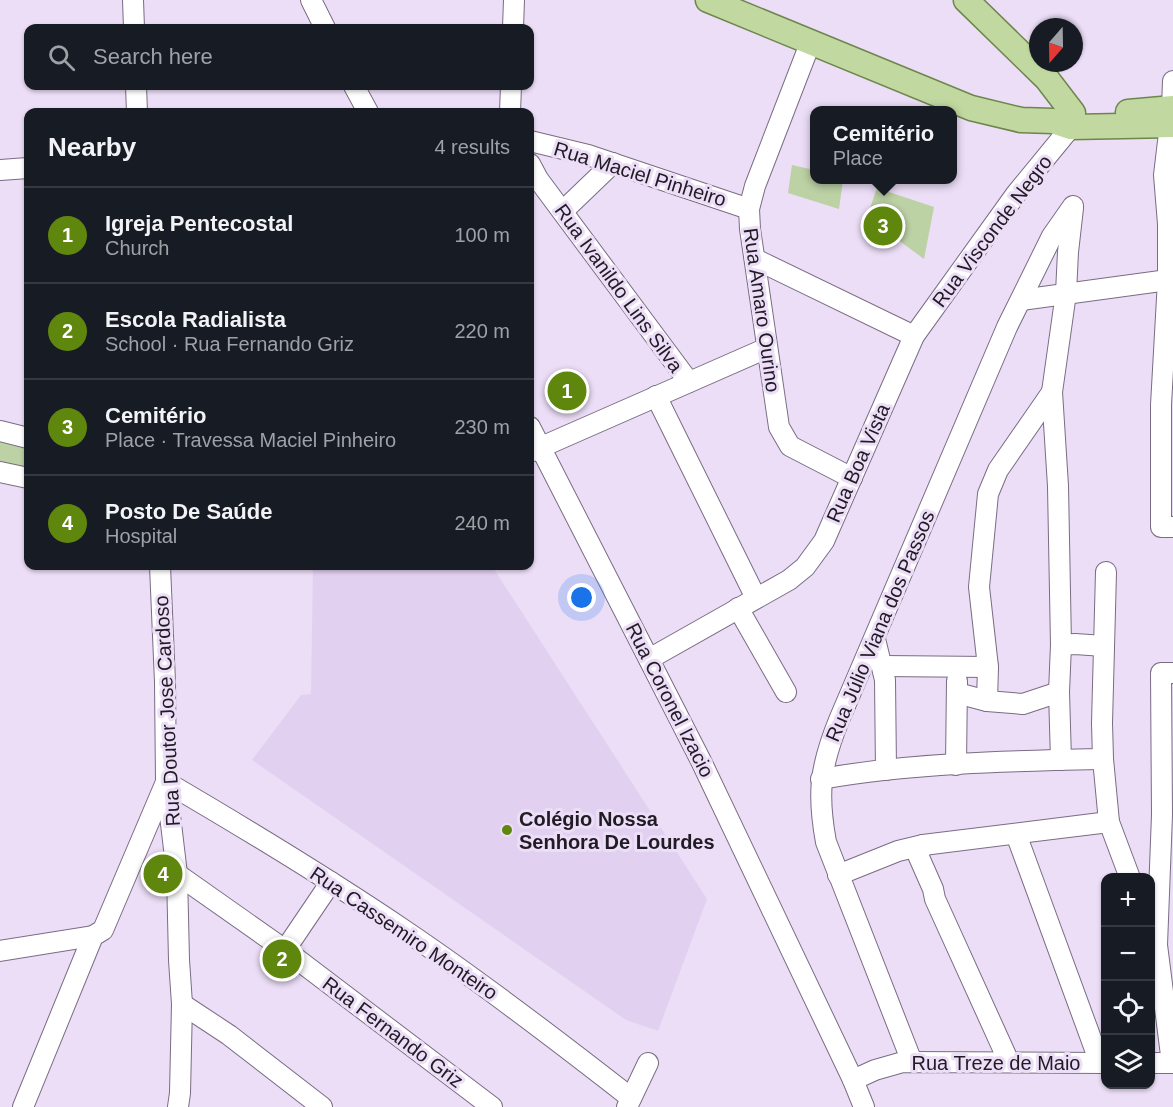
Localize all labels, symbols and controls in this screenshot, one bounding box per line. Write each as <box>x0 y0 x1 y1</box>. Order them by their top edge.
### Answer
north arrow <box>1029 18 1083 72</box>
search box <box>24 24 534 90</box>
icon: search <box>45 41 78 74</box>
text: Search here <box>93 44 213 69</box>
popup <box>810 106 957 184</box>
text: Cemitério <box>833 121 934 146</box>
text: Nearby <box>48 132 136 162</box>
text: 4 results <box>434 136 510 158</box>
street label: Rua Maciel Pinheiro <box>551 137 729 211</box>
text: Place <box>833 147 883 169</box>
street label: Rua Visconde Negro <box>928 151 1056 311</box>
street label: Rua Ivanildo Lins Silva <box>551 200 688 377</box>
pin: 3 <box>864 204 902 248</box>
text: Igreja Pentecostal <box>105 211 293 236</box>
text: 1 <box>62 224 73 246</box>
text: 100 m <box>454 224 510 246</box>
street label: Rua Amaro Ourino <box>740 226 784 394</box>
text: Church <box>105 237 169 259</box>
text: Escola Radialista <box>105 307 286 332</box>
text: 2 <box>62 320 73 342</box>
text: 220 m <box>454 320 510 342</box>
text: School · Rua Fernando Griz <box>105 333 354 355</box>
pin: 1 <box>548 368 586 414</box>
street label: Rua Boa Vista <box>822 399 894 526</box>
text: Cemitério <box>105 403 206 428</box>
text: 3 <box>62 416 73 438</box>
text: 230 m <box>454 416 510 438</box>
text: Place · Travessa Maciel Pinheiro <box>105 429 396 451</box>
text: Posto De Saúde <box>105 499 272 524</box>
street label: Rua Júlio Viana dos Passos <box>821 507 939 745</box>
text: 4 <box>62 512 73 534</box>
text: 240 m <box>454 512 510 534</box>
text: Hospital <box>105 525 177 547</box>
your location <box>567 583 596 612</box>
street label: Rua Doutor Jose Cardoso <box>150 595 184 827</box>
street label: Rua Coronel Izacio <box>622 619 718 781</box>
place label: Colégio Nossa Senhora De Lourdes <box>519 808 715 853</box>
marker: Colégio Nossa Senhora De Lourdes <box>500 823 514 837</box>
pin: 4 <box>144 852 182 896</box>
street label: Rua Cassemiro Monteiro <box>306 862 502 1004</box>
map controls <box>1101 873 1155 1089</box>
button: + <box>1101 873 1155 927</box>
button: − <box>1101 927 1155 981</box>
pin: 2 <box>262 936 302 982</box>
street label: Rua Fernando Griz <box>318 972 468 1092</box>
button: locate <box>1101 981 1155 1035</box>
button: layers <box>1101 1035 1155 1089</box>
street label: Rua Treze de Maio <box>912 1052 1080 1074</box>

